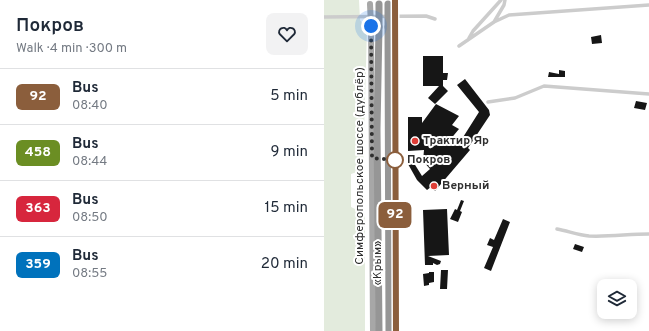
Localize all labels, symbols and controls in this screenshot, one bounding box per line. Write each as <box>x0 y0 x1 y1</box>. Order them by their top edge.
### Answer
button: heart <box>266 13 308 55</box>
text: Покров <box>16 14 84 38</box>
your location <box>361 16 381 36</box>
text: Walk · 4 min · 300 m <box>16 41 127 57</box>
street label: Симферопольское шоссе (дублёр) <box>352 67 368 265</box>
text: Bus <box>72 79 99 98</box>
text: 5 min <box>270 87 308 106</box>
text: 92 <box>29 88 47 105</box>
text: 08:40 <box>72 98 108 114</box>
place label: Трактир Яр <box>423 133 489 149</box>
text: Bus <box>72 135 99 154</box>
marker: Трактир Яр <box>410 136 420 146</box>
text: 9 min <box>271 143 308 162</box>
text: 458 <box>25 144 51 161</box>
marker: Покров <box>386 151 404 169</box>
place label: Покров <box>407 152 450 168</box>
text: 08:44 <box>72 154 107 170</box>
place label: Верный <box>442 178 489 194</box>
marker: Верный <box>429 181 439 191</box>
text: Bus <box>72 191 99 210</box>
text: 15 min <box>265 199 308 218</box>
text: 363 <box>25 200 51 217</box>
line badge: 92 <box>377 202 413 228</box>
text: 92 <box>386 206 404 223</box>
text: 08:50 <box>72 210 108 226</box>
street label: «Крым» <box>370 241 386 286</box>
text: Bus <box>72 247 99 266</box>
text: 20 min <box>261 255 308 274</box>
text: 359 <box>25 256 51 273</box>
text: 08:55 <box>72 266 107 282</box>
map controls <box>597 279 637 319</box>
button: layers <box>597 279 637 319</box>

